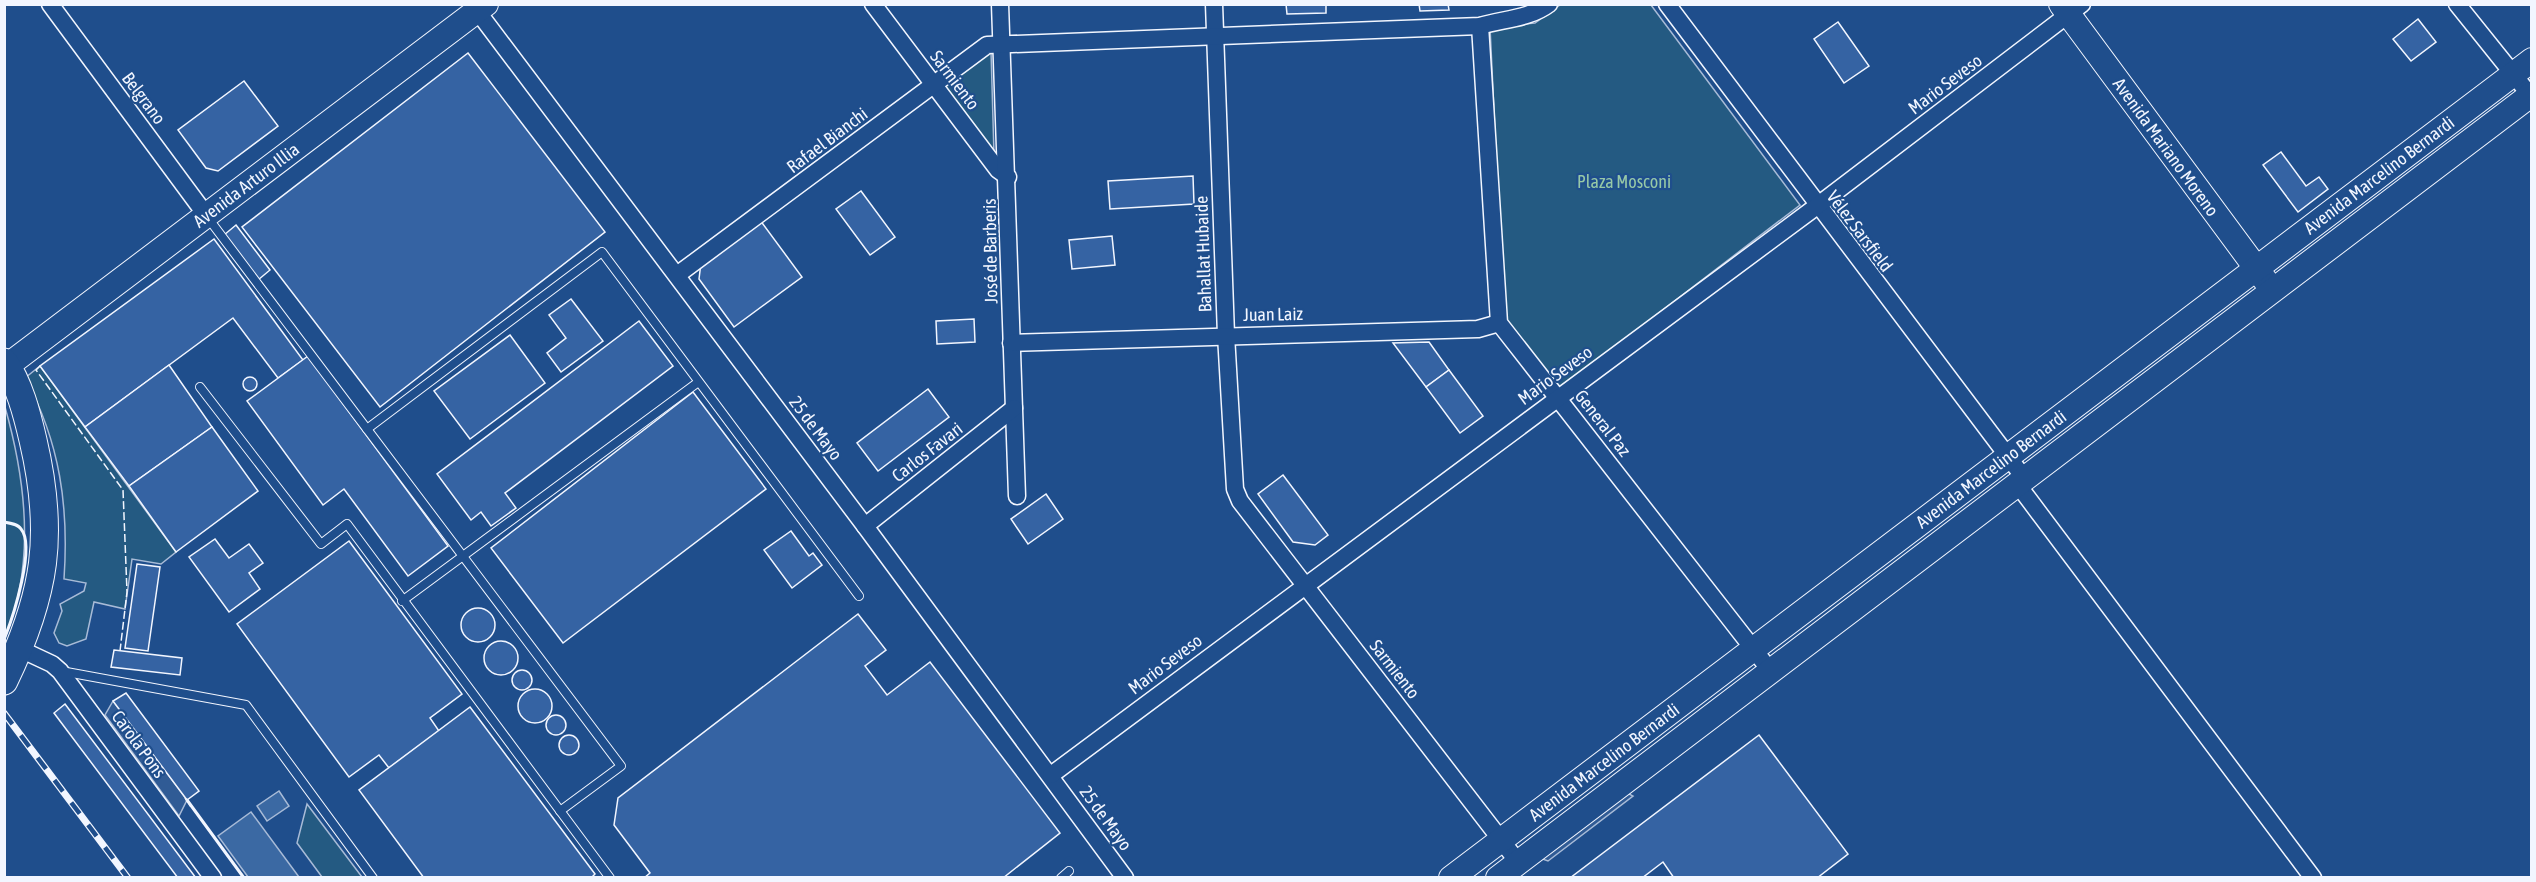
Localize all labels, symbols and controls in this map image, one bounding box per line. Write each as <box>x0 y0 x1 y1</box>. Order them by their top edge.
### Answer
street label: Sarmiento <box>926 46 984 114</box>
street label: Mario Seveso <box>1904 50 1986 118</box>
street label: Belgrano <box>118 68 170 128</box>
street label: Avenida Mariano Moreno <box>2109 74 2223 220</box>
street label: Rafael Bianchi <box>783 103 871 177</box>
street label: Avenida Marcelino Bernardi <box>2300 112 2458 238</box>
street label: Avenida Arturo Illia <box>189 138 303 232</box>
park label: Plaza Mosconi <box>1577 171 1671 192</box>
street label: Vélez Sarsfield <box>1823 186 1897 276</box>
street label: Bahallat Hubaide <box>1190 195 1216 313</box>
street label: José de Barberis <box>979 198 1001 304</box>
street label: Juan Laiz <box>1243 303 1304 325</box>
street label: Mario Seveso <box>1514 341 1596 409</box>
street label: General Paz <box>1571 386 1636 461</box>
street label: 25 de Mayo <box>785 392 847 464</box>
street label: Avenida Marcelino Bernardi <box>1912 406 2070 532</box>
street label: Carlos Favari <box>887 418 967 486</box>
street label: Mario Seveso <box>1124 630 1206 698</box>
street label: Sarmiento <box>1366 635 1424 703</box>
street label: Avenida Marcelino Bernardi <box>1525 699 1683 825</box>
street label: Carola Pons <box>108 706 170 782</box>
street label: 25 de Mayo <box>1076 782 1136 854</box>

